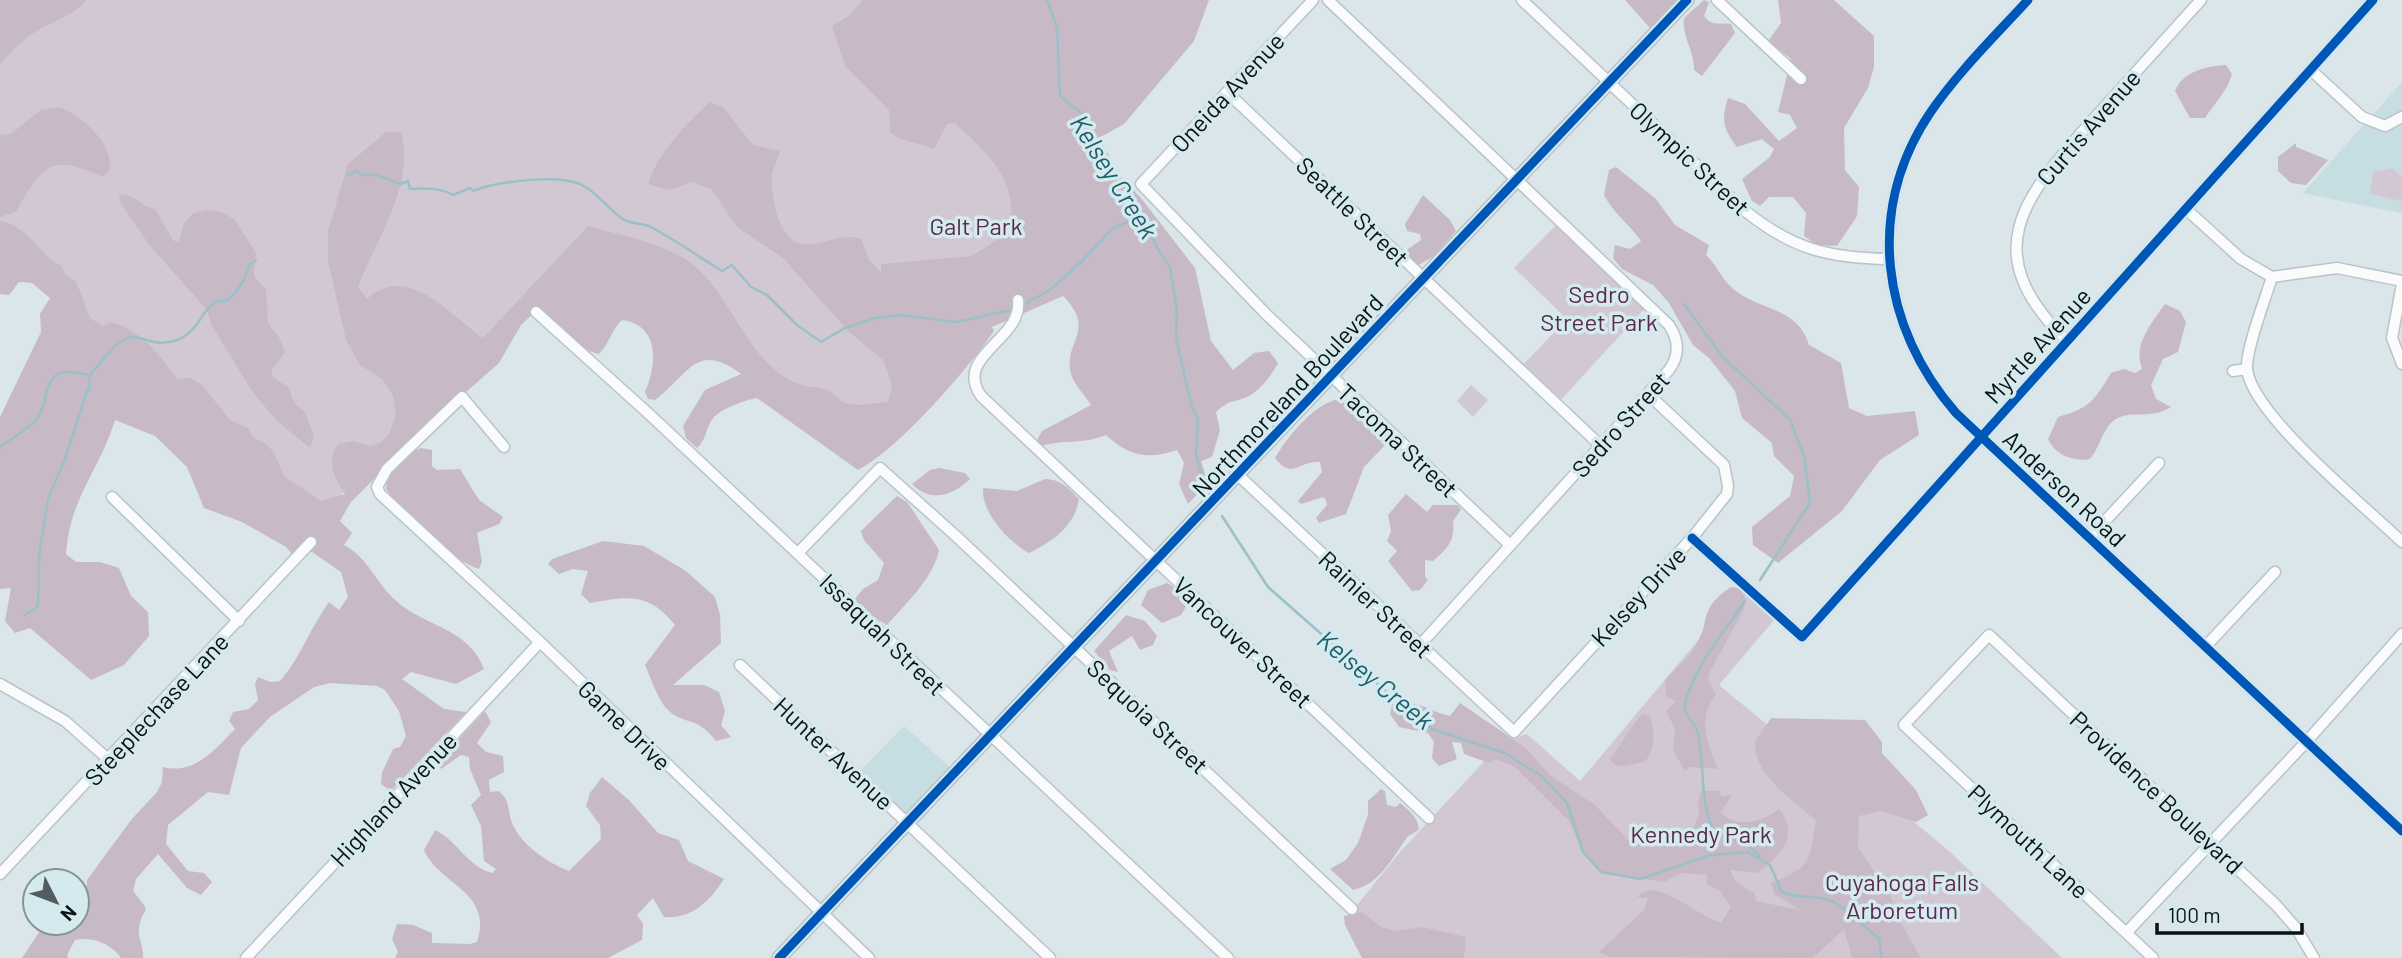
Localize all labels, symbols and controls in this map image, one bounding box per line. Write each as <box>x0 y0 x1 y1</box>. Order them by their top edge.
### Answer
street label: Oneida Avenue <box>1164 26 1290 158</box>
street label: Curtis Avenue <box>2030 63 2146 191</box>
street label: Olympic Street <box>1624 95 1756 221</box>
water label: Kelsey Creek <box>1065 108 1165 244</box>
street label: Seattle Street <box>1291 150 1415 272</box>
park label: Galt Park <box>929 211 1023 240</box>
park label: Sedro Street Park <box>1540 279 1658 336</box>
street label: Myrtle Avenue <box>1978 281 2096 409</box>
street label: Northmoreland Boulevard <box>1185 288 1389 502</box>
street label: Sedro Street <box>1565 365 1675 483</box>
street label: Tacoma Street <box>1332 377 1464 503</box>
street label: Anderson Road <box>1998 424 2132 552</box>
street label: Kelsey Drive <box>1584 540 1692 652</box>
street label: Rainier Street <box>1313 544 1439 664</box>
street label: Issaquah Street <box>814 567 952 701</box>
street label: Vancouver Street <box>1168 570 1318 714</box>
water label: Kelsey Creek <box>1312 623 1440 735</box>
street label: Steeplechase Lane <box>78 627 234 791</box>
street label: Sequoia Street <box>1082 653 1214 779</box>
street label: Game Drive <box>573 674 677 776</box>
street label: Hunter Avenue <box>768 690 900 816</box>
street label: Providence Boulevard <box>2065 704 2249 880</box>
street label: Highland Avenue <box>324 726 462 872</box>
street label: Plymouth Lane <box>1963 778 2095 904</box>
park label: Kennedy Park <box>1630 819 1772 848</box>
north arrow <box>21 867 91 937</box>
park label: Cuyahoga Falls Arboretum <box>1825 867 1979 924</box>
scale bar <box>2157 892 2302 936</box>
text: N <box>56 901 82 926</box>
text: 100 m <box>2168 902 2221 927</box>

